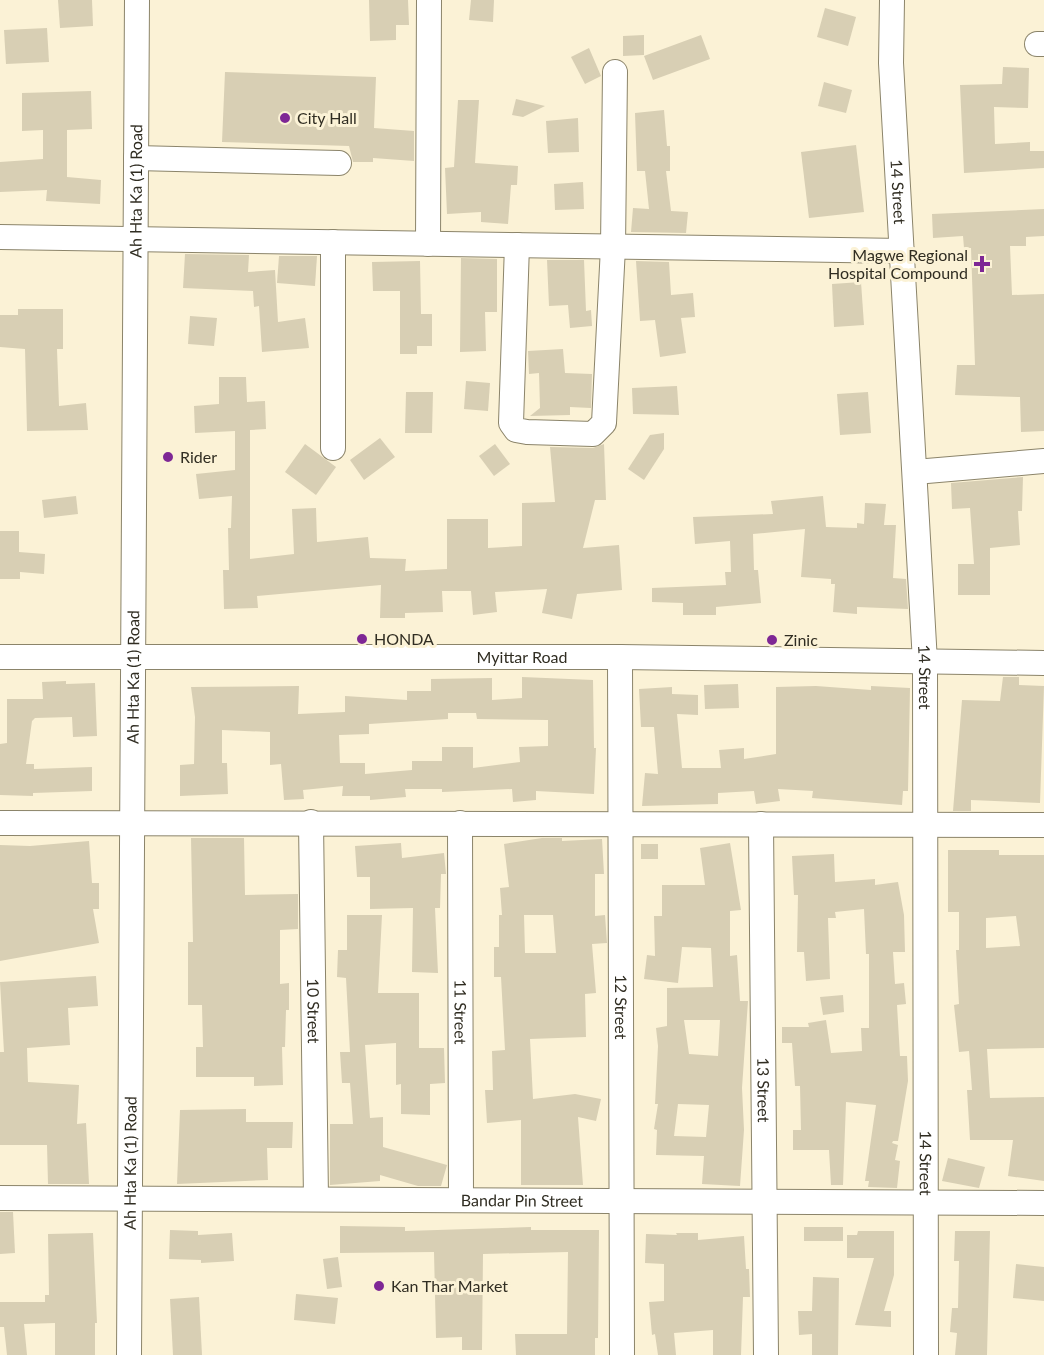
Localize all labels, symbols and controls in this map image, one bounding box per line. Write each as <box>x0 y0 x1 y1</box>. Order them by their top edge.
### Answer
place label: City Hall <box>297 108 357 127</box>
marker: City Hall <box>278 111 292 125</box>
street label: Ah Hta Ka (1) Road <box>125 124 145 258</box>
street label: 14 Street <box>887 159 910 225</box>
place label: Magwe Regional Hospital Compound <box>828 245 968 282</box>
marker: Magwe Regional Hospital Compound <box>973 255 991 273</box>
place label: Rider <box>180 447 217 466</box>
marker: Rider <box>161 450 175 464</box>
street label: Ah Hta Ka (1) Road <box>123 610 142 744</box>
place label: HONDA <box>374 629 434 648</box>
place label: Zinic <box>784 630 818 649</box>
marker: HONDA <box>355 632 369 646</box>
marker: Zinic <box>765 633 779 647</box>
street label: 14 Street <box>915 644 935 710</box>
street label: Myittar Road <box>477 647 567 666</box>
street label: 12 Street <box>612 975 631 1040</box>
street label: 10 Street <box>304 978 324 1044</box>
street label: 11 Street <box>451 980 471 1045</box>
street label: 13 Street <box>754 1057 774 1123</box>
street label: Ah Hta Ka (1) Road <box>120 1096 140 1230</box>
street label: 14 Street <box>917 1131 936 1196</box>
street label: Bandar Pin Street <box>461 1190 583 1210</box>
place label: Kan Thar Market <box>391 1276 508 1295</box>
marker: Kan Thar Market <box>372 1279 386 1293</box>

